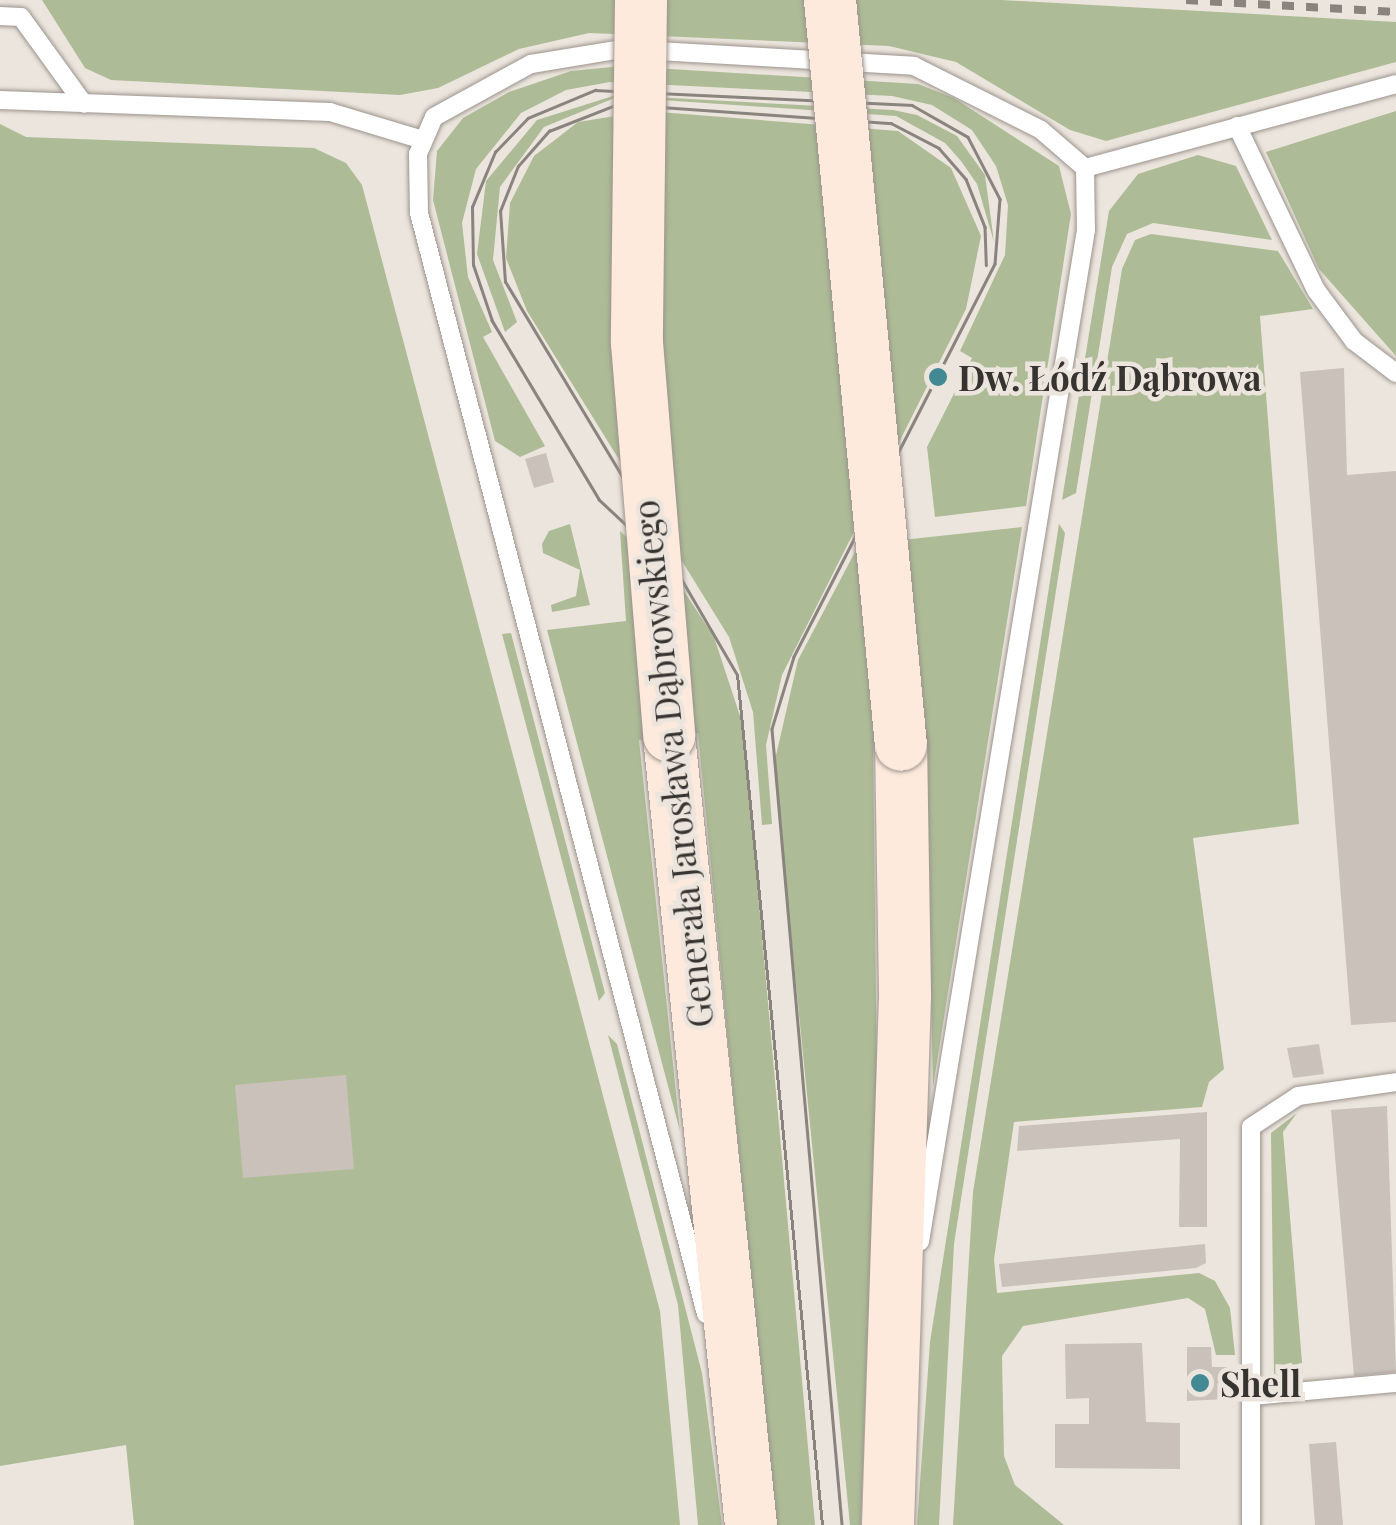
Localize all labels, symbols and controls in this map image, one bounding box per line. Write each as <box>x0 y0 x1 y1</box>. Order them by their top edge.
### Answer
place label: Dw. Łódź Dąbrowa <box>958 356 1261 398</box>
marker: Dw. Łódź Dąbrowa <box>927 366 949 388</box>
street label: Generała Jarosława Dąbrowskiego <box>623 498 721 1030</box>
place label: Shell <box>1220 1362 1301 1404</box>
marker: Shell <box>1189 1372 1211 1394</box>

